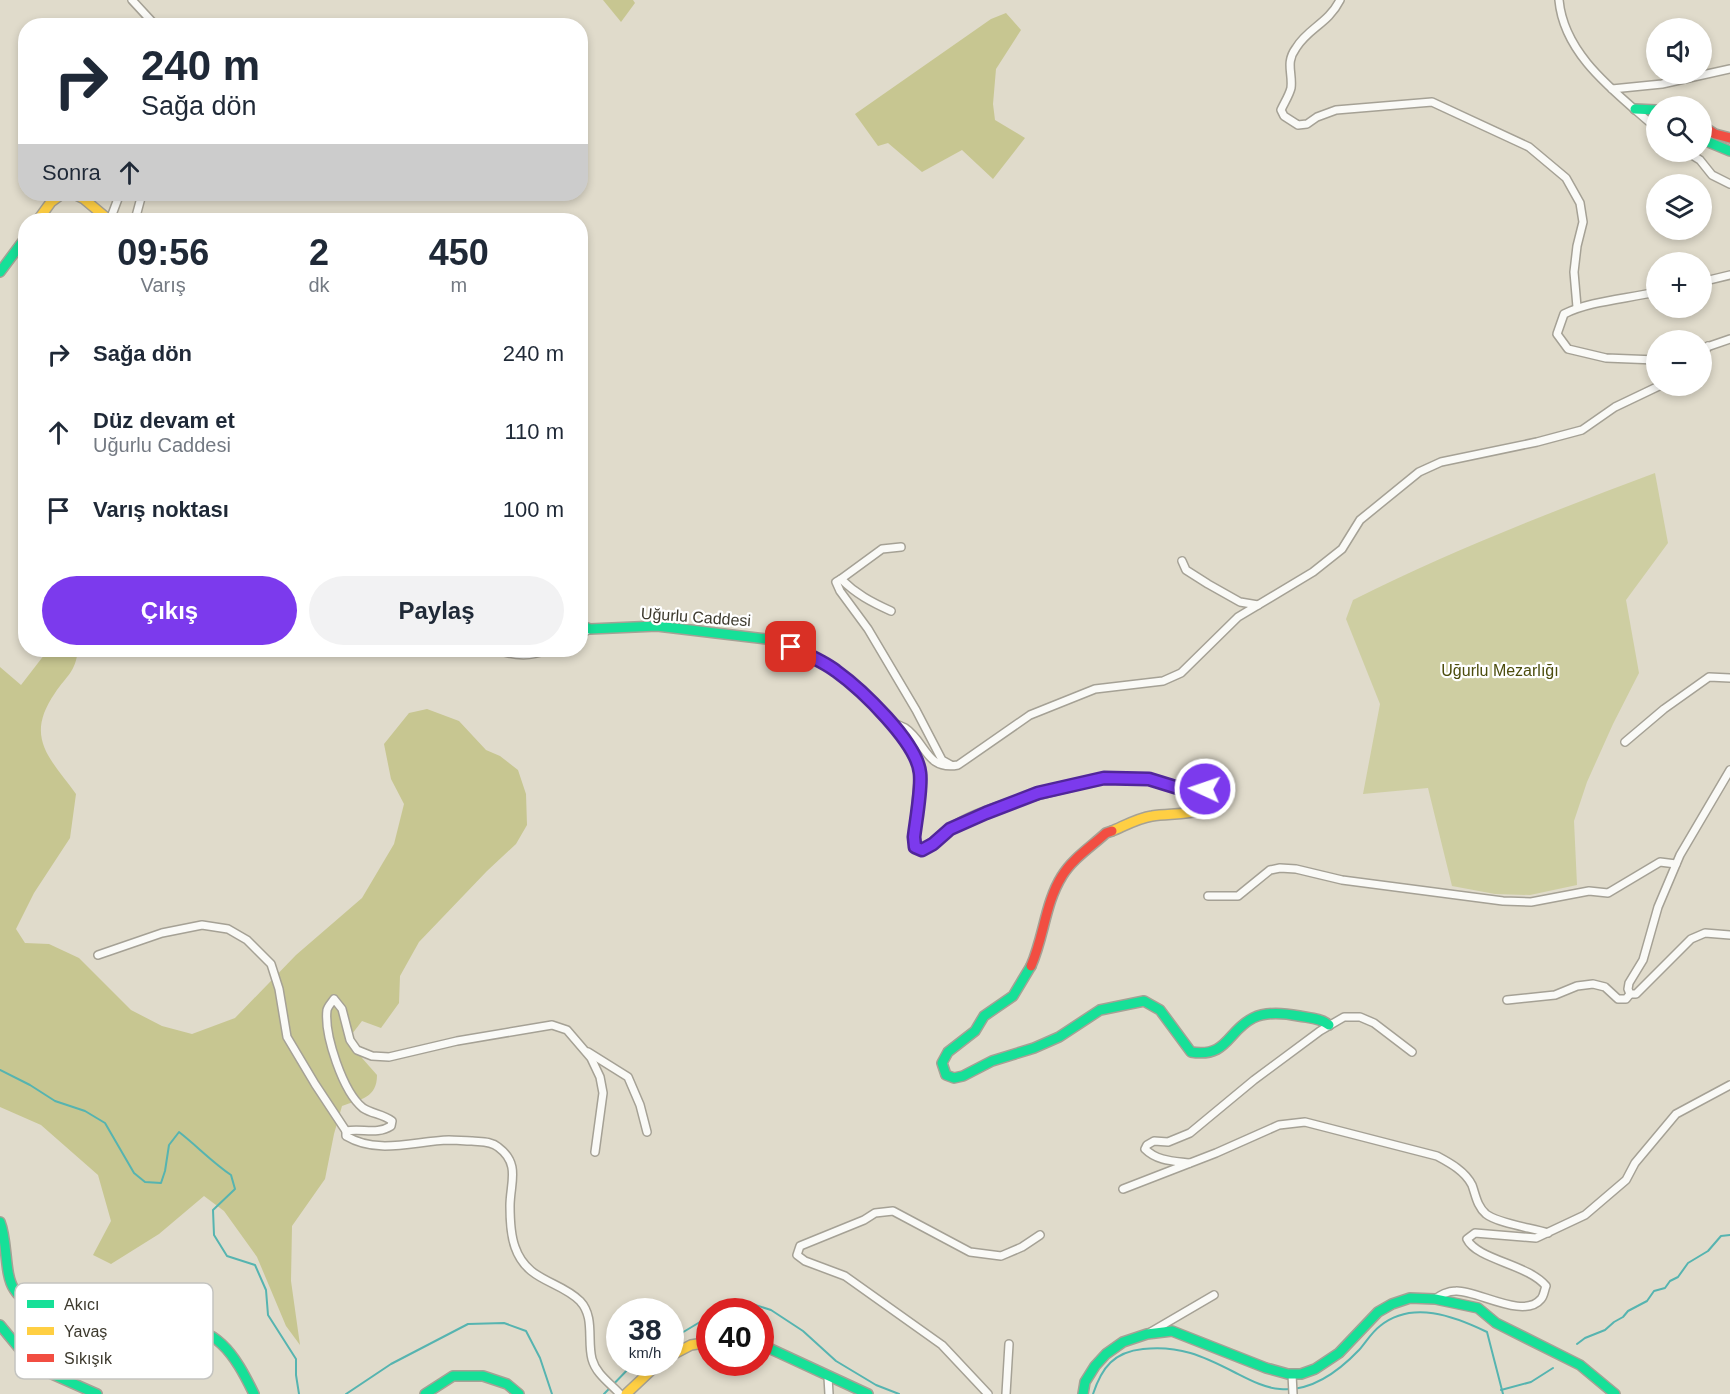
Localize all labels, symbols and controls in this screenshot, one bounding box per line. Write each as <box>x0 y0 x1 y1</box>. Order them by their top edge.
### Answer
map controls <box>1646 18 1712 396</box>
button: sound <box>1646 18 1712 84</box>
icon: right <box>42 42 120 120</box>
text: 240 m <box>141 42 260 89</box>
text: Sağa dön <box>141 91 257 121</box>
button: search <box>1646 96 1712 162</box>
icon: ahead <box>113 156 146 189</box>
text: Sonra <box>42 160 101 185</box>
button: layers <box>1646 174 1712 240</box>
text: 09:56 <box>117 232 209 273</box>
text: 2 <box>309 232 329 273</box>
text: 450 <box>429 232 489 273</box>
button: + <box>1646 252 1712 318</box>
text: Varış <box>141 274 186 296</box>
text: dk <box>308 274 330 296</box>
text: m <box>450 274 467 296</box>
button: − <box>1646 330 1712 396</box>
icon: right <box>42 338 75 371</box>
text: Sağa dön <box>93 341 192 366</box>
text: 240 m <box>503 341 564 366</box>
text: Düz devam et <box>93 408 235 433</box>
icon: ahead <box>42 416 75 449</box>
text: 110 m <box>504 419 564 444</box>
text: Uğurlu Caddesi <box>93 434 231 456</box>
icon: arrive <box>42 494 75 527</box>
text: Varış noktası <box>93 497 229 522</box>
text: 100 m <box>503 497 564 522</box>
button: Çıkış <box>42 576 297 645</box>
button: Paylaş <box>309 576 564 645</box>
street label: Uğurlu Caddesi <box>640 605 752 629</box>
pin <box>765 621 816 672</box>
icon: arrive <box>774 630 807 663</box>
park label: Uğurlu Mezarlığı <box>1441 662 1559 679</box>
position arrow <box>1173 757 1237 821</box>
legend <box>15 1283 213 1379</box>
text: Akıcı <box>64 1296 100 1313</box>
speed limit sign: 40 <box>696 1298 774 1376</box>
text: 38 <box>628 1313 662 1346</box>
text: Yavaş <box>64 1323 107 1340</box>
text: km/h <box>629 1344 661 1361</box>
text: Sıkışık <box>64 1350 113 1367</box>

